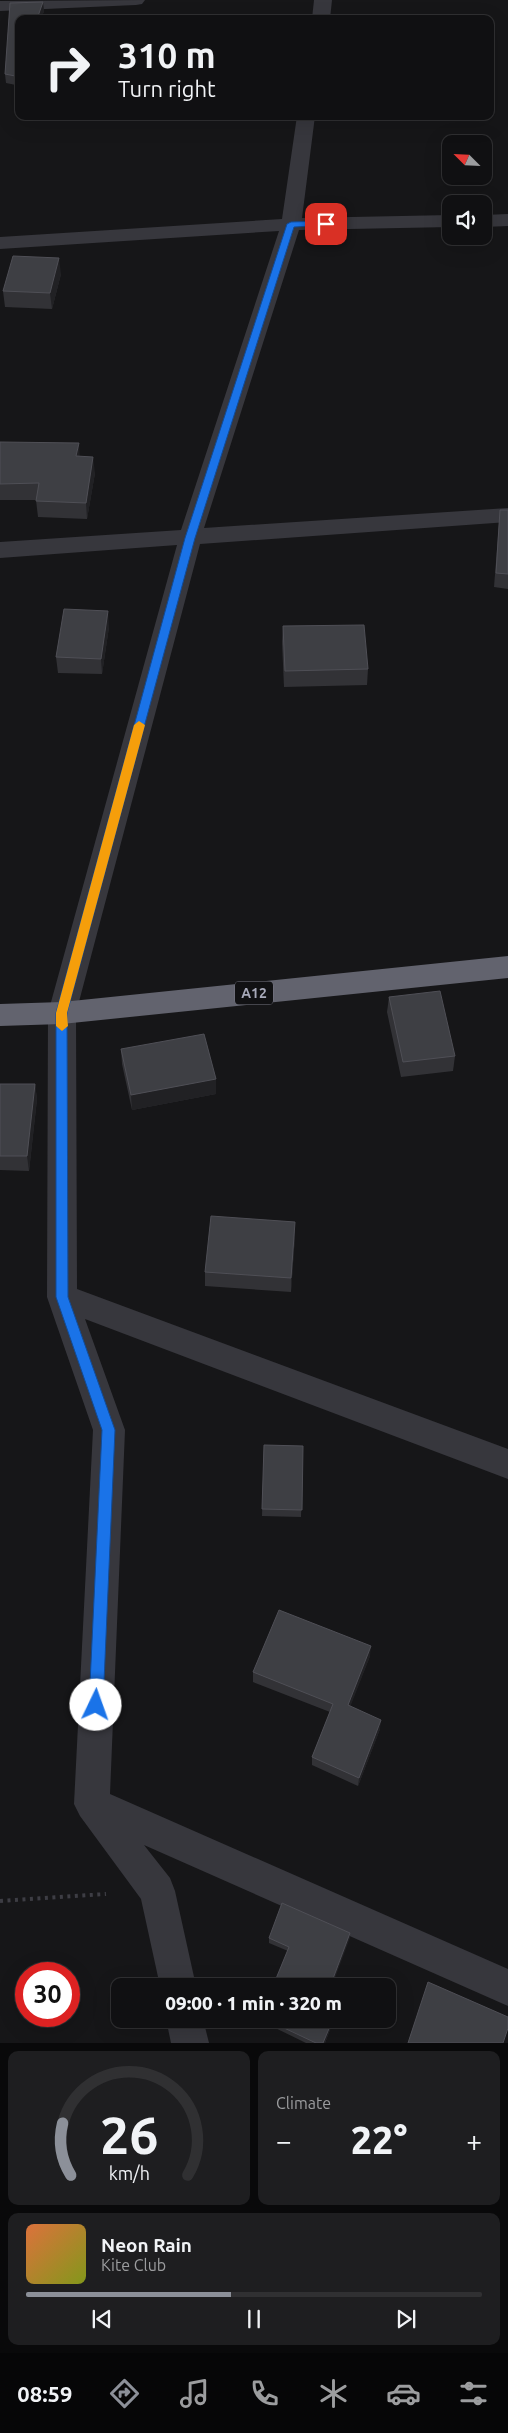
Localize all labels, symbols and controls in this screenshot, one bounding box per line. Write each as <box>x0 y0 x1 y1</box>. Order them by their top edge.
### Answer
icon: right <box>35 35 100 100</box>
text: 310 m <box>118 35 216 75</box>
text: Turn right <box>118 76 216 101</box>
north arrow <box>442 135 492 185</box>
map controls <box>442 135 492 245</box>
button: sound <box>442 195 492 245</box>
pin <box>305 203 347 245</box>
icon: arrive <box>312 210 340 238</box>
road number: A12 <box>235 981 273 1004</box>
position arrow <box>69 1678 121 1730</box>
speed limit sign: 30 <box>15 1962 80 2027</box>
text: 09:00 · 1 min · 320 m <box>165 1992 342 2014</box>
text: Climate <box>276 2094 331 2112</box>
text: 26 <box>100 2106 158 2164</box>
text: 22° <box>351 2119 407 2161</box>
text: − <box>276 2125 292 2156</box>
text: + <box>466 2125 482 2156</box>
text: km/h <box>108 2163 150 2183</box>
text: Neon Rain <box>101 2234 192 2256</box>
text: Kite Club <box>101 2256 166 2274</box>
icon: previous <box>88 2305 116 2333</box>
icon: pause <box>240 2305 268 2333</box>
icon: next <box>392 2305 420 2333</box>
icon: directions <box>107 2376 142 2411</box>
icon: music <box>177 2376 212 2411</box>
icon: phone <box>247 2376 282 2411</box>
icon: climate <box>316 2376 351 2411</box>
icon: car <box>386 2376 421 2411</box>
icon: filters <box>456 2376 491 2411</box>
text: 08:59 <box>17 2381 72 2406</box>

